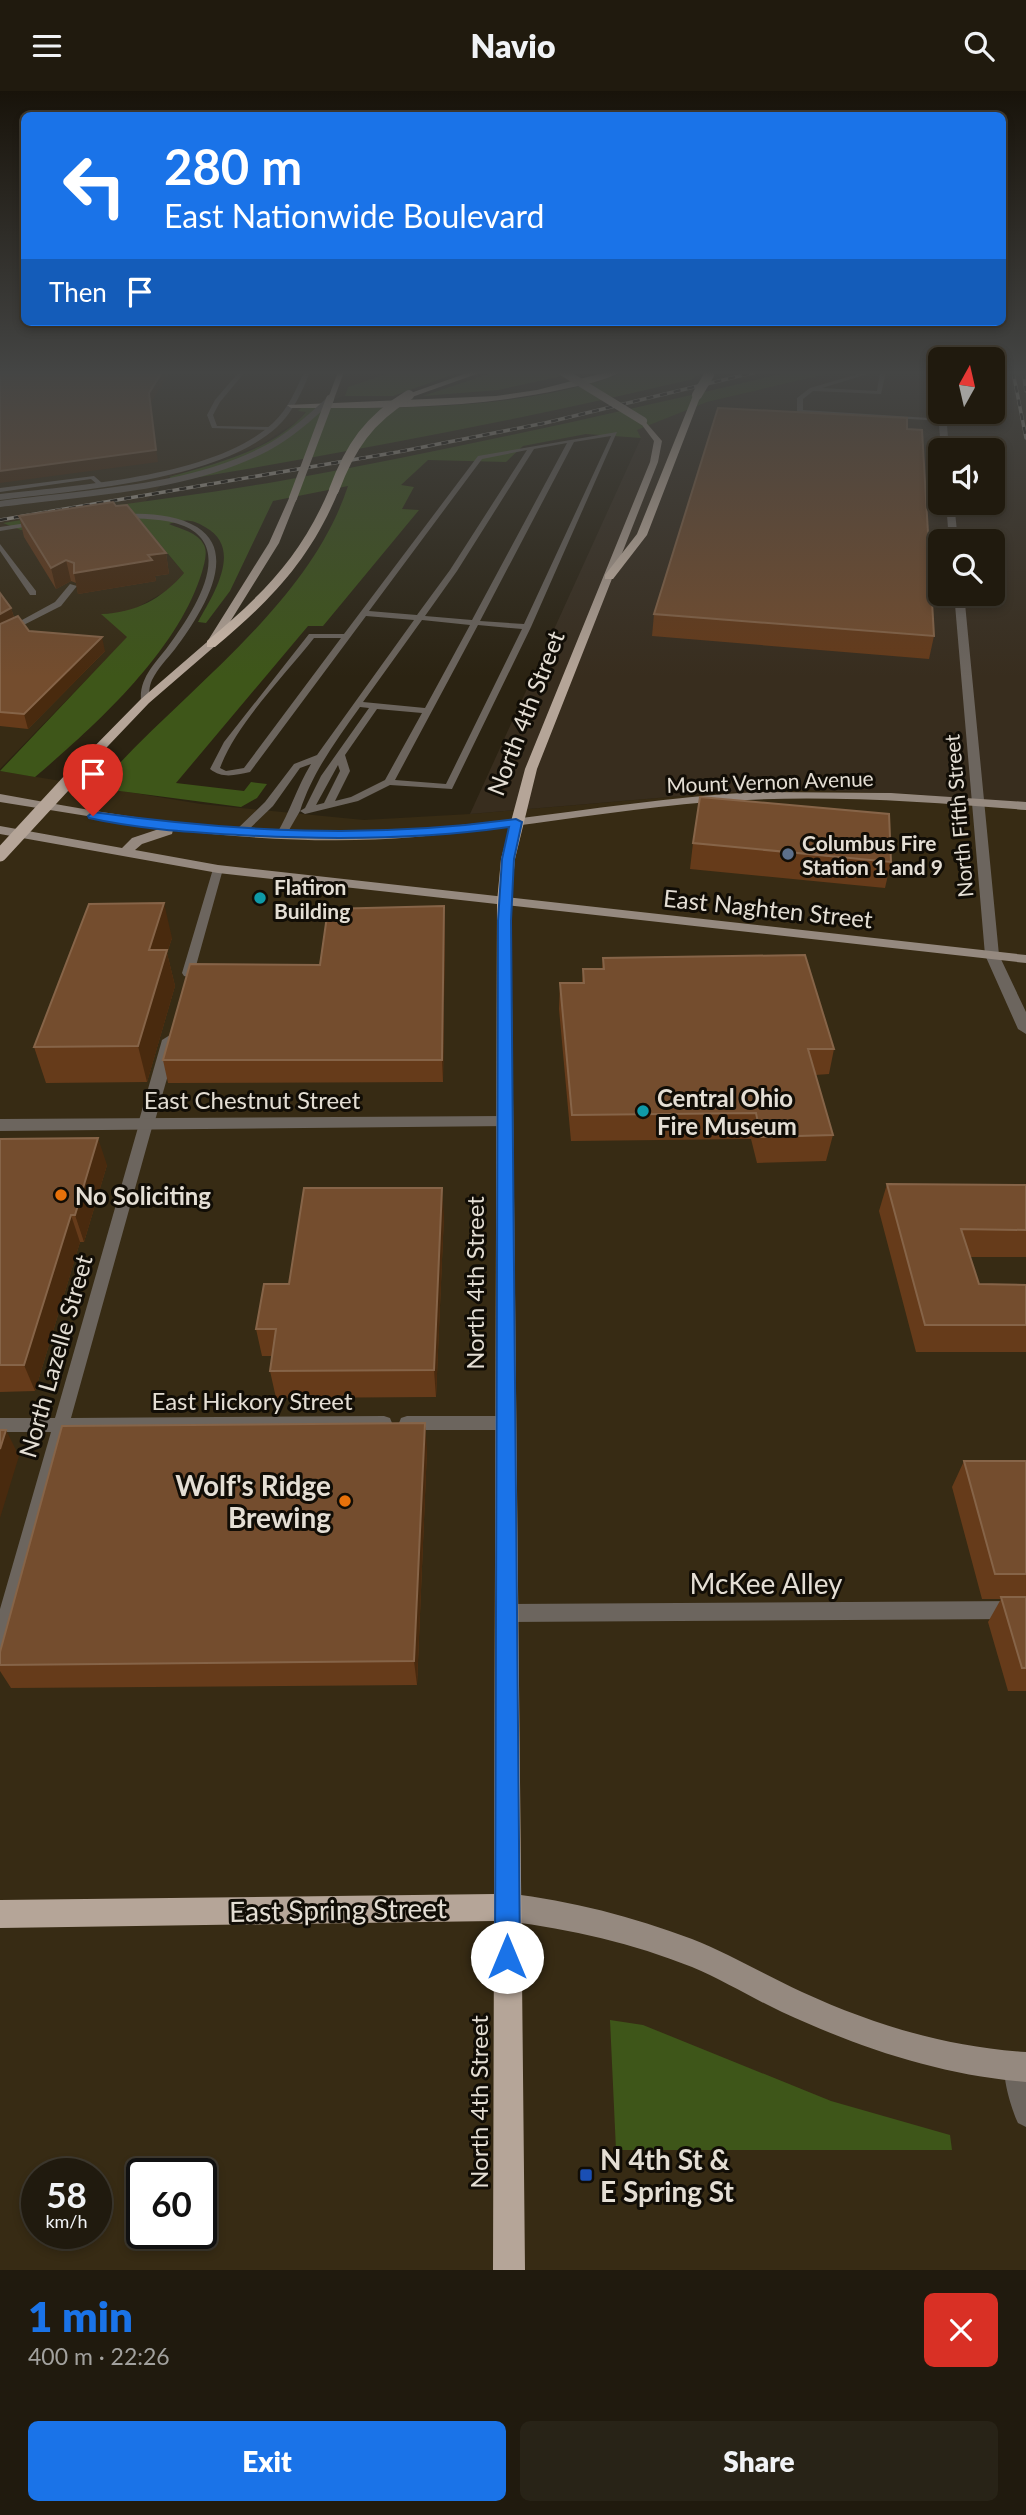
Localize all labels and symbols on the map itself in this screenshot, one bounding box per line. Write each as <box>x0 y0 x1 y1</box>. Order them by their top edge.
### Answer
north arrow <box>928 347 1004 423</box>
street label: North 4th Street <box>480 626 570 799</box>
street label: North Fifth Street <box>938 733 978 899</box>
pin <box>63 744 123 816</box>
street label: Mount Vernon Avenue <box>666 765 874 797</box>
place label: Columbus Fire Station 1 and 9 <box>802 830 943 879</box>
marker: Columbus Fire Station 1 and 9 <box>780 846 796 862</box>
place label: Flatiron Building <box>274 874 350 923</box>
street label: East Naghten Street <box>662 883 874 933</box>
marker: Flatiron Building <box>252 890 268 906</box>
place label: Central Ohio Fire Museum <box>657 1083 797 1140</box>
street label: East Chestnut Street <box>144 1085 361 1114</box>
marker: Central Ohio Fire Museum <box>635 1103 651 1119</box>
place label: No Soliciting <box>75 1181 211 1210</box>
marker: No Soliciting <box>53 1187 69 1203</box>
street label: North 4th Street <box>460 1196 489 1370</box>
street label: North Lazelle Street <box>12 1251 98 1461</box>
street label: East Hickory Street <box>151 1386 353 1415</box>
place label: Wolf's Ridge Brewing <box>175 1468 331 1534</box>
marker: Wolf's Ridge Brewing <box>337 1493 353 1509</box>
street label: McKee Alley <box>689 1566 843 1600</box>
street label: East Spring Street <box>229 1890 447 1928</box>
position arrow <box>470 1920 544 1994</box>
street label: North 4th Street <box>464 2015 493 2189</box>
place label: N 4th St & E Spring St <box>600 2142 735 2208</box>
speed limit sign: 60 <box>126 2158 217 2249</box>
marker: N 4th St & E Spring St <box>578 2167 594 2183</box>

